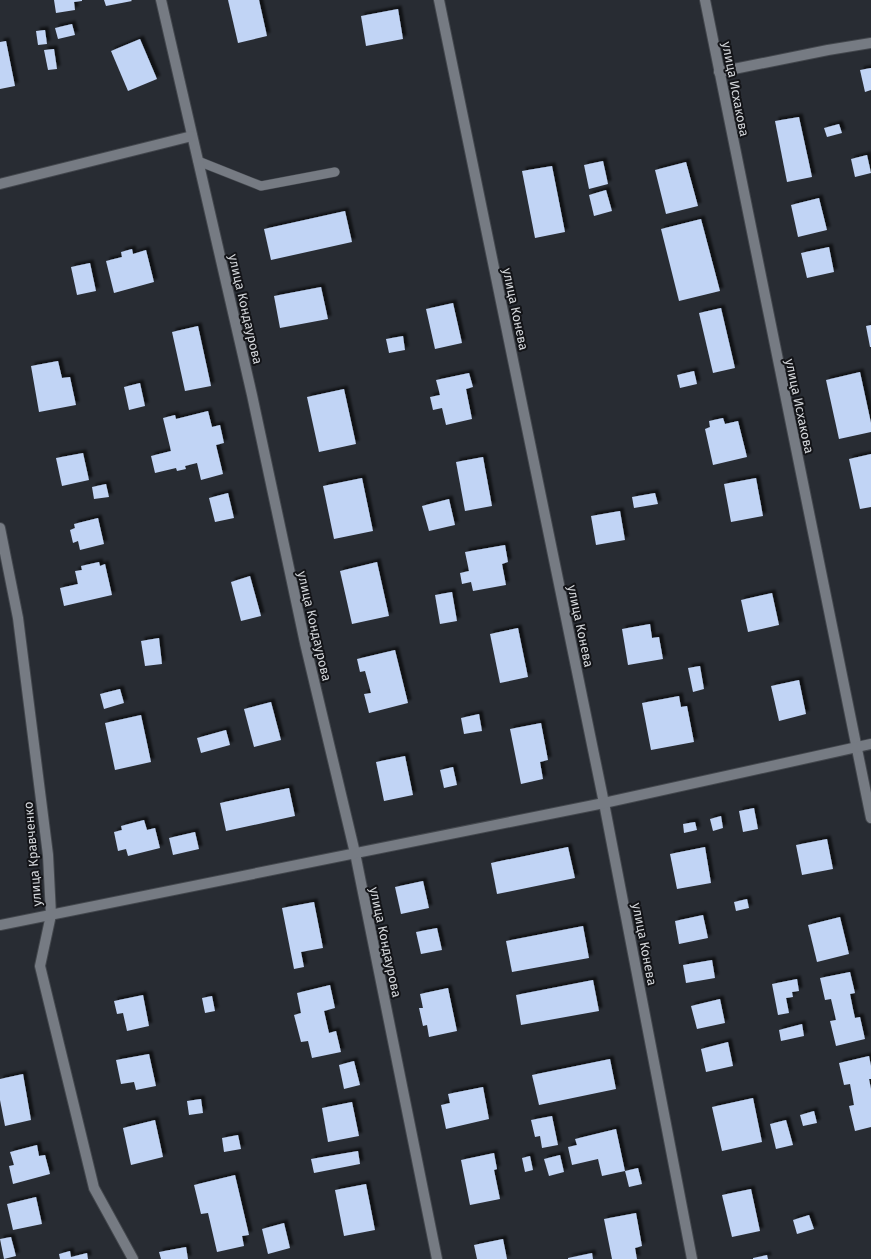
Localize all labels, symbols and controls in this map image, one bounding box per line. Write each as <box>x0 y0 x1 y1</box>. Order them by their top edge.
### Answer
street label: улица Исхакова <box>719 40 752 138</box>
street label: улица Кондаурова <box>226 253 265 366</box>
street label: улица Конева <box>499 267 532 352</box>
street label: улица Исхакова <box>782 357 817 455</box>
street label: улица Кондаурова <box>295 570 334 683</box>
street label: улица Конева <box>564 584 597 669</box>
street label: улица Кравченко <box>20 801 45 907</box>
street label: улица Кондаурова <box>366 885 405 999</box>
street label: улица Конева <box>629 902 660 987</box>

